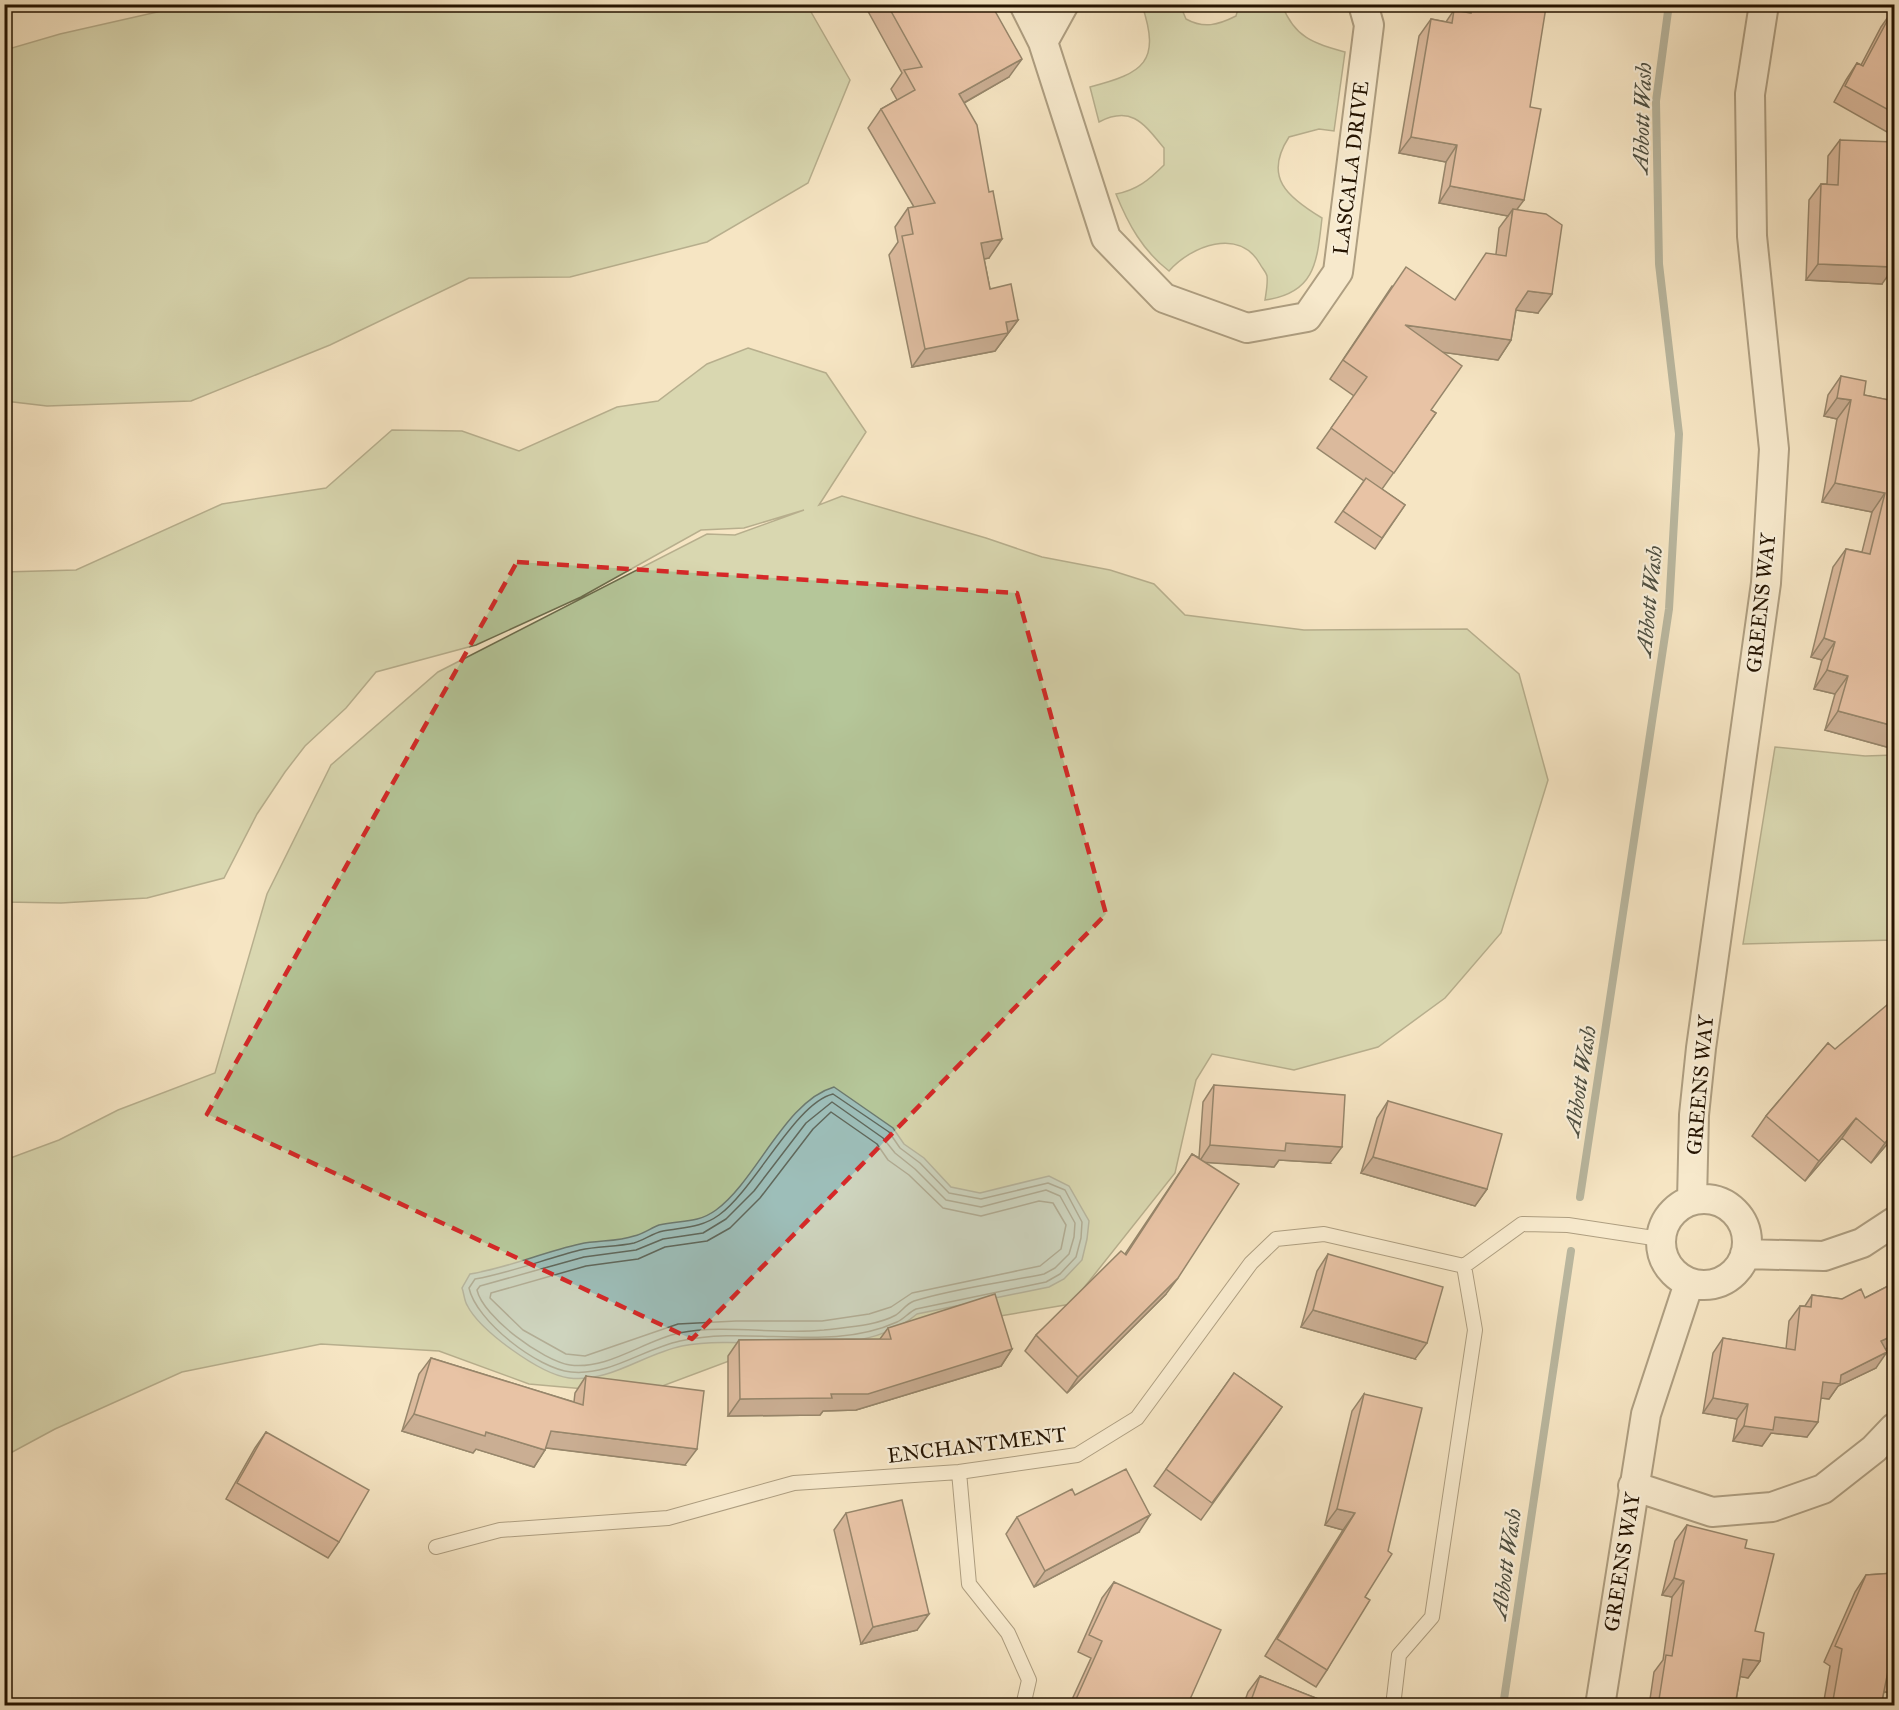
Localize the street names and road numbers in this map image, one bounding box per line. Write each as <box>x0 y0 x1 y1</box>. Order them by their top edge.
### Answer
street label: LASCALA DRIVE <box>1327 79 1375 257</box>
street label: GREENS WAY <box>1741 531 1781 674</box>
street label: GREENS WAY <box>1681 1013 1719 1156</box>
street label: ENCHANTMENT <box>886 1421 1068 1469</box>
street label: GREENS WAY <box>1598 1490 1646 1633</box>

